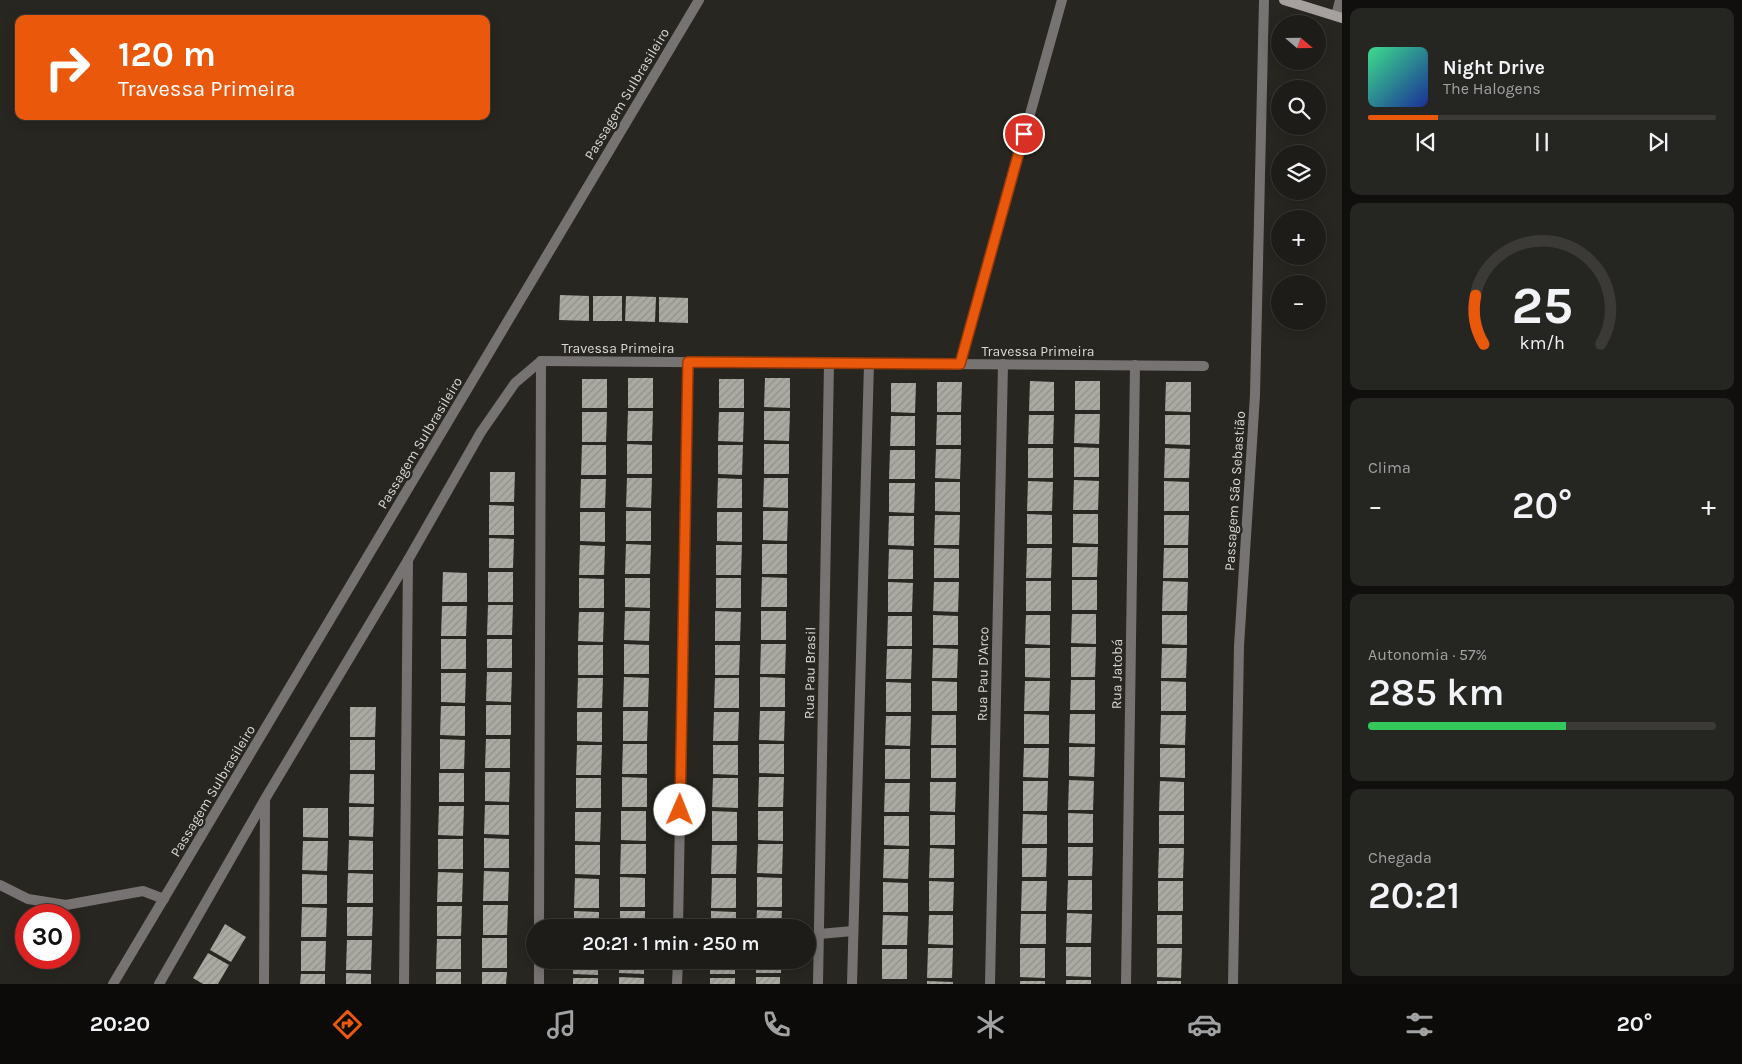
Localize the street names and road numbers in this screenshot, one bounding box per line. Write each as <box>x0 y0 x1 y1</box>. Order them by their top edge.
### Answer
street label: Passagem Sulbrasileiro <box>581 25 673 163</box>
street label: Travessa Primeira <box>562 340 674 357</box>
street label: Travessa Primeira <box>982 343 1094 360</box>
street label: Passagem Sulbrasileiro <box>374 374 466 512</box>
street label: Passagem São Sebastião <box>1221 410 1249 572</box>
street label: Rua Pau Brasil <box>801 627 819 719</box>
street label: Rua Pau D'Arco <box>974 627 992 721</box>
street label: Rua Jatobá <box>1108 639 1126 709</box>
street label: Passagem Sulbrasileiro <box>167 722 259 860</box>

